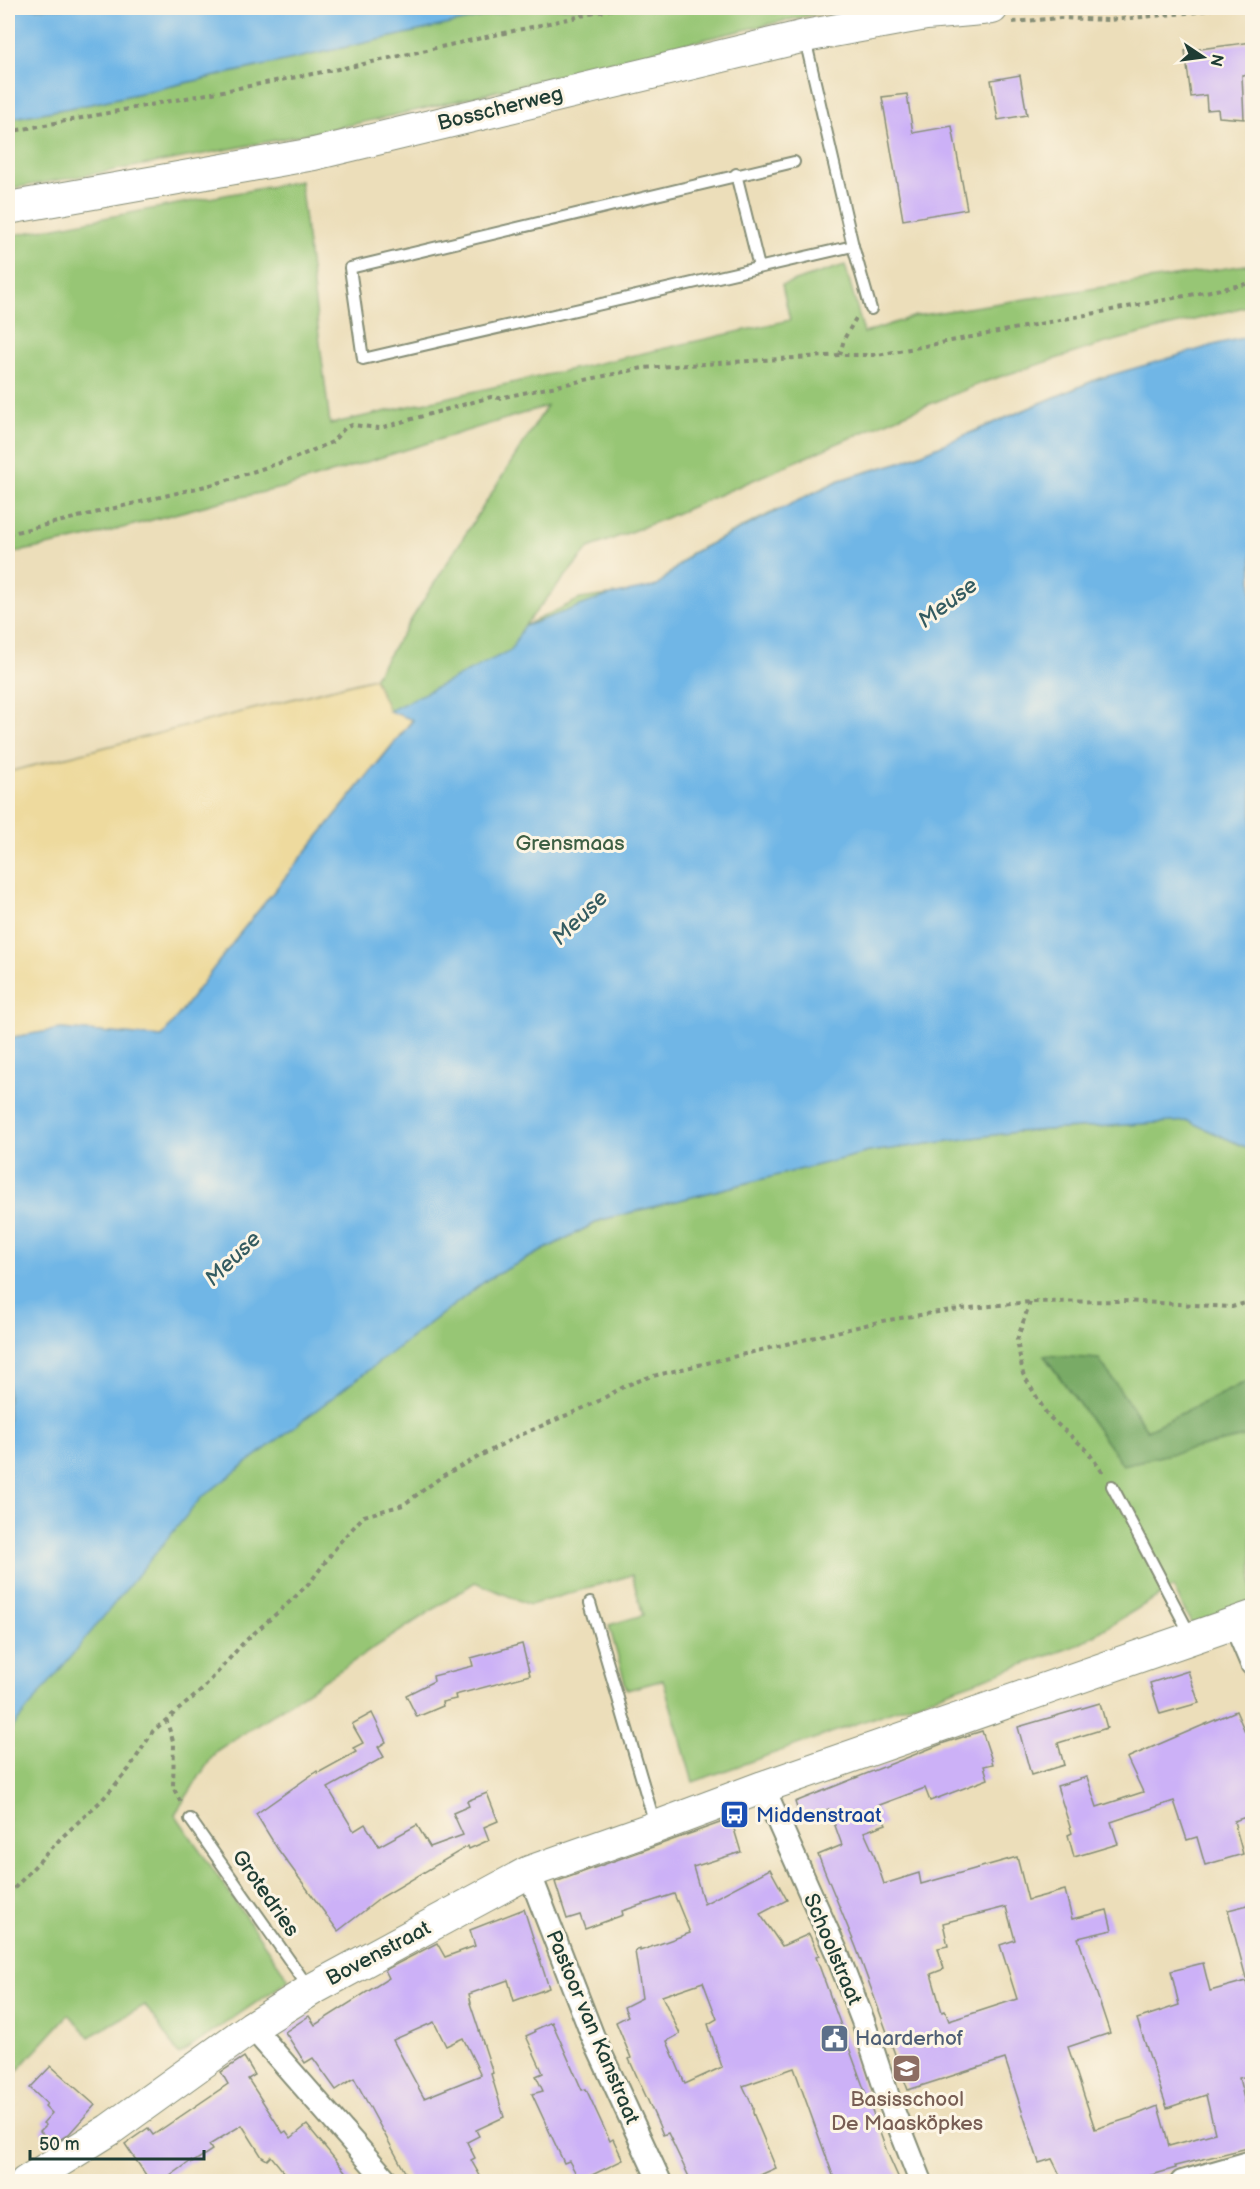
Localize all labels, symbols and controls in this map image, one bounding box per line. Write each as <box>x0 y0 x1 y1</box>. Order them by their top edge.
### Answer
north arrow <box>1173 27 1233 87</box>
text: N <box>1206 52 1227 68</box>
street label: Bosscherweg <box>435 81 565 136</box>
water label: Meuse <box>913 572 983 634</box>
park label: Grensmaas <box>515 831 625 856</box>
water label: Meuse <box>546 885 614 951</box>
water label: Meuse <box>199 1226 267 1292</box>
bus stop icon: Middenstraat <box>719 1799 751 1831</box>
place label: Middenstraat <box>756 1803 882 1828</box>
street label: Grotedries <box>227 1845 305 1942</box>
street label: Schoolstraat <box>798 1890 867 2009</box>
street label: Bovenstraat <box>322 1915 435 1991</box>
street label: Pastoor van Kanstraat <box>540 1927 645 2128</box>
public building icon: Haarderhof <box>818 2022 850 2054</box>
place label: Haarderhof <box>855 2026 964 2051</box>
school or university icon: Basisschool De Maasköpkes <box>891 2052 923 2084</box>
place label: Basisschool De Maasköpkes <box>831 2087 983 2136</box>
scale bar <box>30 2123 204 2161</box>
text: 50 m <box>39 2134 80 2155</box>

